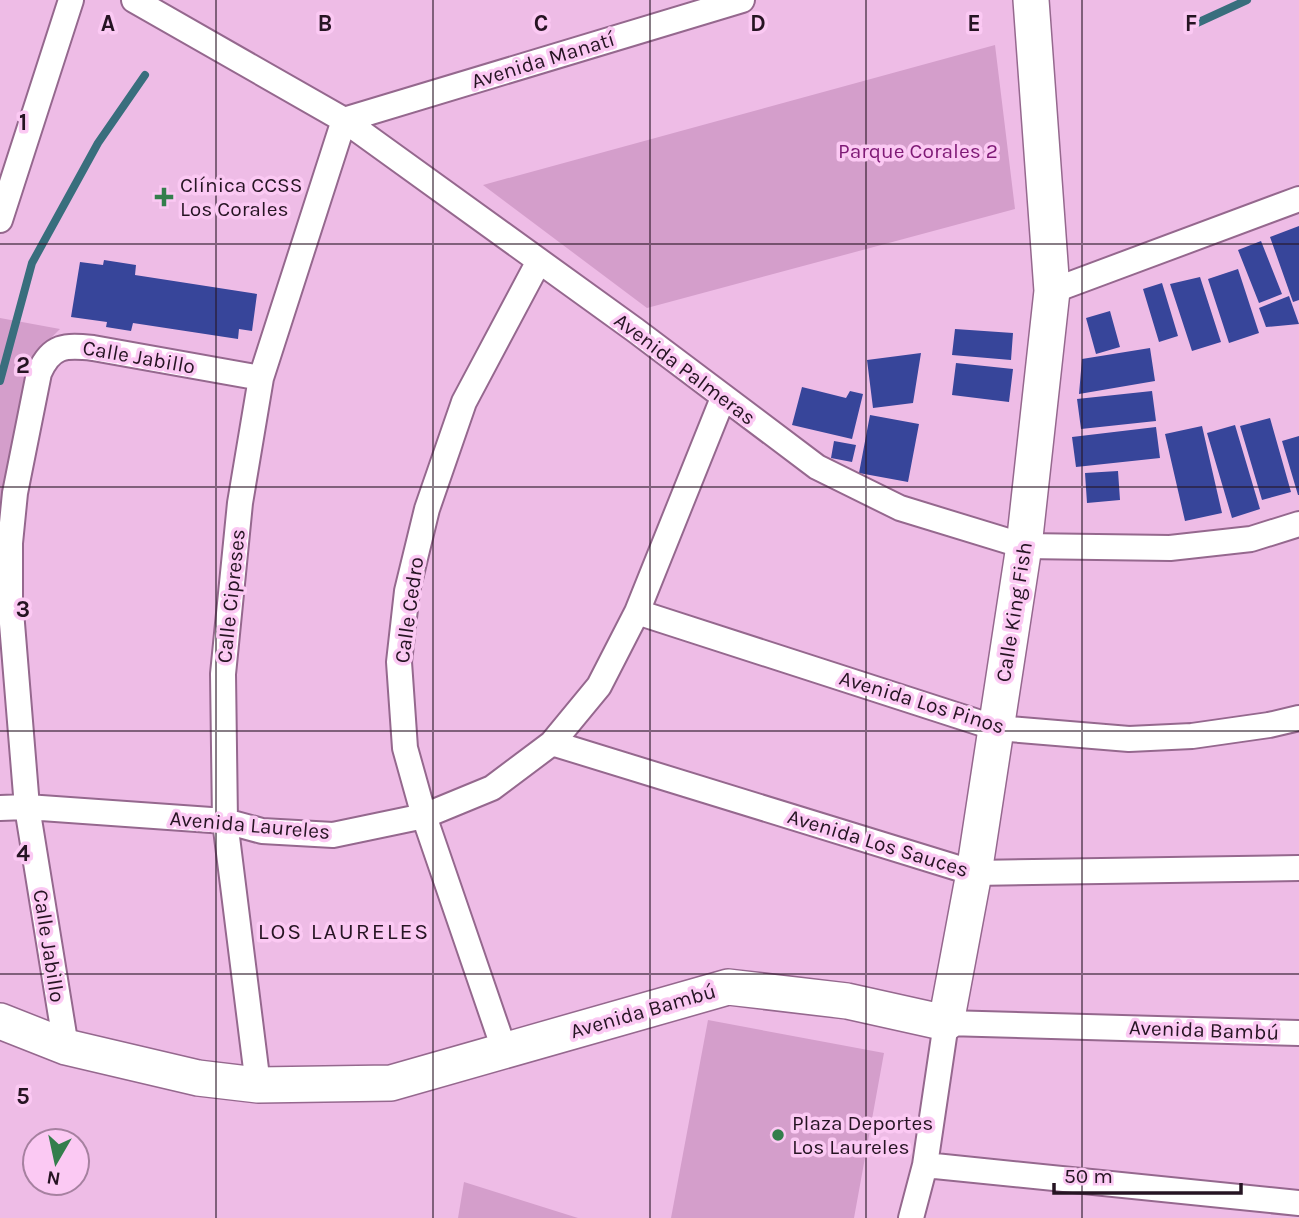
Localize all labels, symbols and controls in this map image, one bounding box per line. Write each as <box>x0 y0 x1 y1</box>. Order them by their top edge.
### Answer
text: A <box>101 10 115 37</box>
text: B <box>318 10 332 37</box>
text: C <box>534 10 548 37</box>
text: D <box>750 10 766 37</box>
text: E <box>967 10 981 37</box>
text: F <box>1185 10 1197 37</box>
street label: Avenida Manatí <box>468 27 618 93</box>
text: 1 <box>19 109 27 136</box>
park label: Parque Corales 2 <box>838 139 998 163</box>
place label: Clínica CCSS Los Corales <box>180 173 302 221</box>
marker: Clínica CCSS Los Corales <box>154 187 174 207</box>
street label: Avenida Palmeras <box>610 308 760 430</box>
street label: Calle Jabillo <box>81 335 197 379</box>
text: 2 <box>16 352 30 379</box>
street label: Calle Cipreses <box>212 528 250 664</box>
street label: Calle King Fish <box>991 540 1037 684</box>
street label: Calle Cedro <box>390 555 428 665</box>
text: 3 <box>16 596 30 623</box>
street label: Avenida Los Pinos <box>837 665 1007 739</box>
street label: Avenida Los Sauces <box>785 804 971 882</box>
street label: Avenida Laureles <box>169 806 331 844</box>
text: 4 <box>16 840 30 867</box>
street label: Calle Jabillo <box>28 888 70 1004</box>
district label: LOS LAURELES <box>258 918 430 945</box>
street label: Avenida Bambú <box>567 979 719 1043</box>
street label: Avenida Bambú <box>1128 1015 1280 1045</box>
text: 5 <box>16 1083 30 1110</box>
place label: Plaza Deportes Los Laureles <box>792 1111 933 1159</box>
north arrow <box>21 1127 91 1197</box>
marker: Plaza Deportes Los Laureles <box>770 1127 786 1143</box>
scale bar <box>1054 1152 1241 1196</box>
text: 50 m <box>1064 1164 1113 1188</box>
text: N <box>45 1166 62 1190</box>

